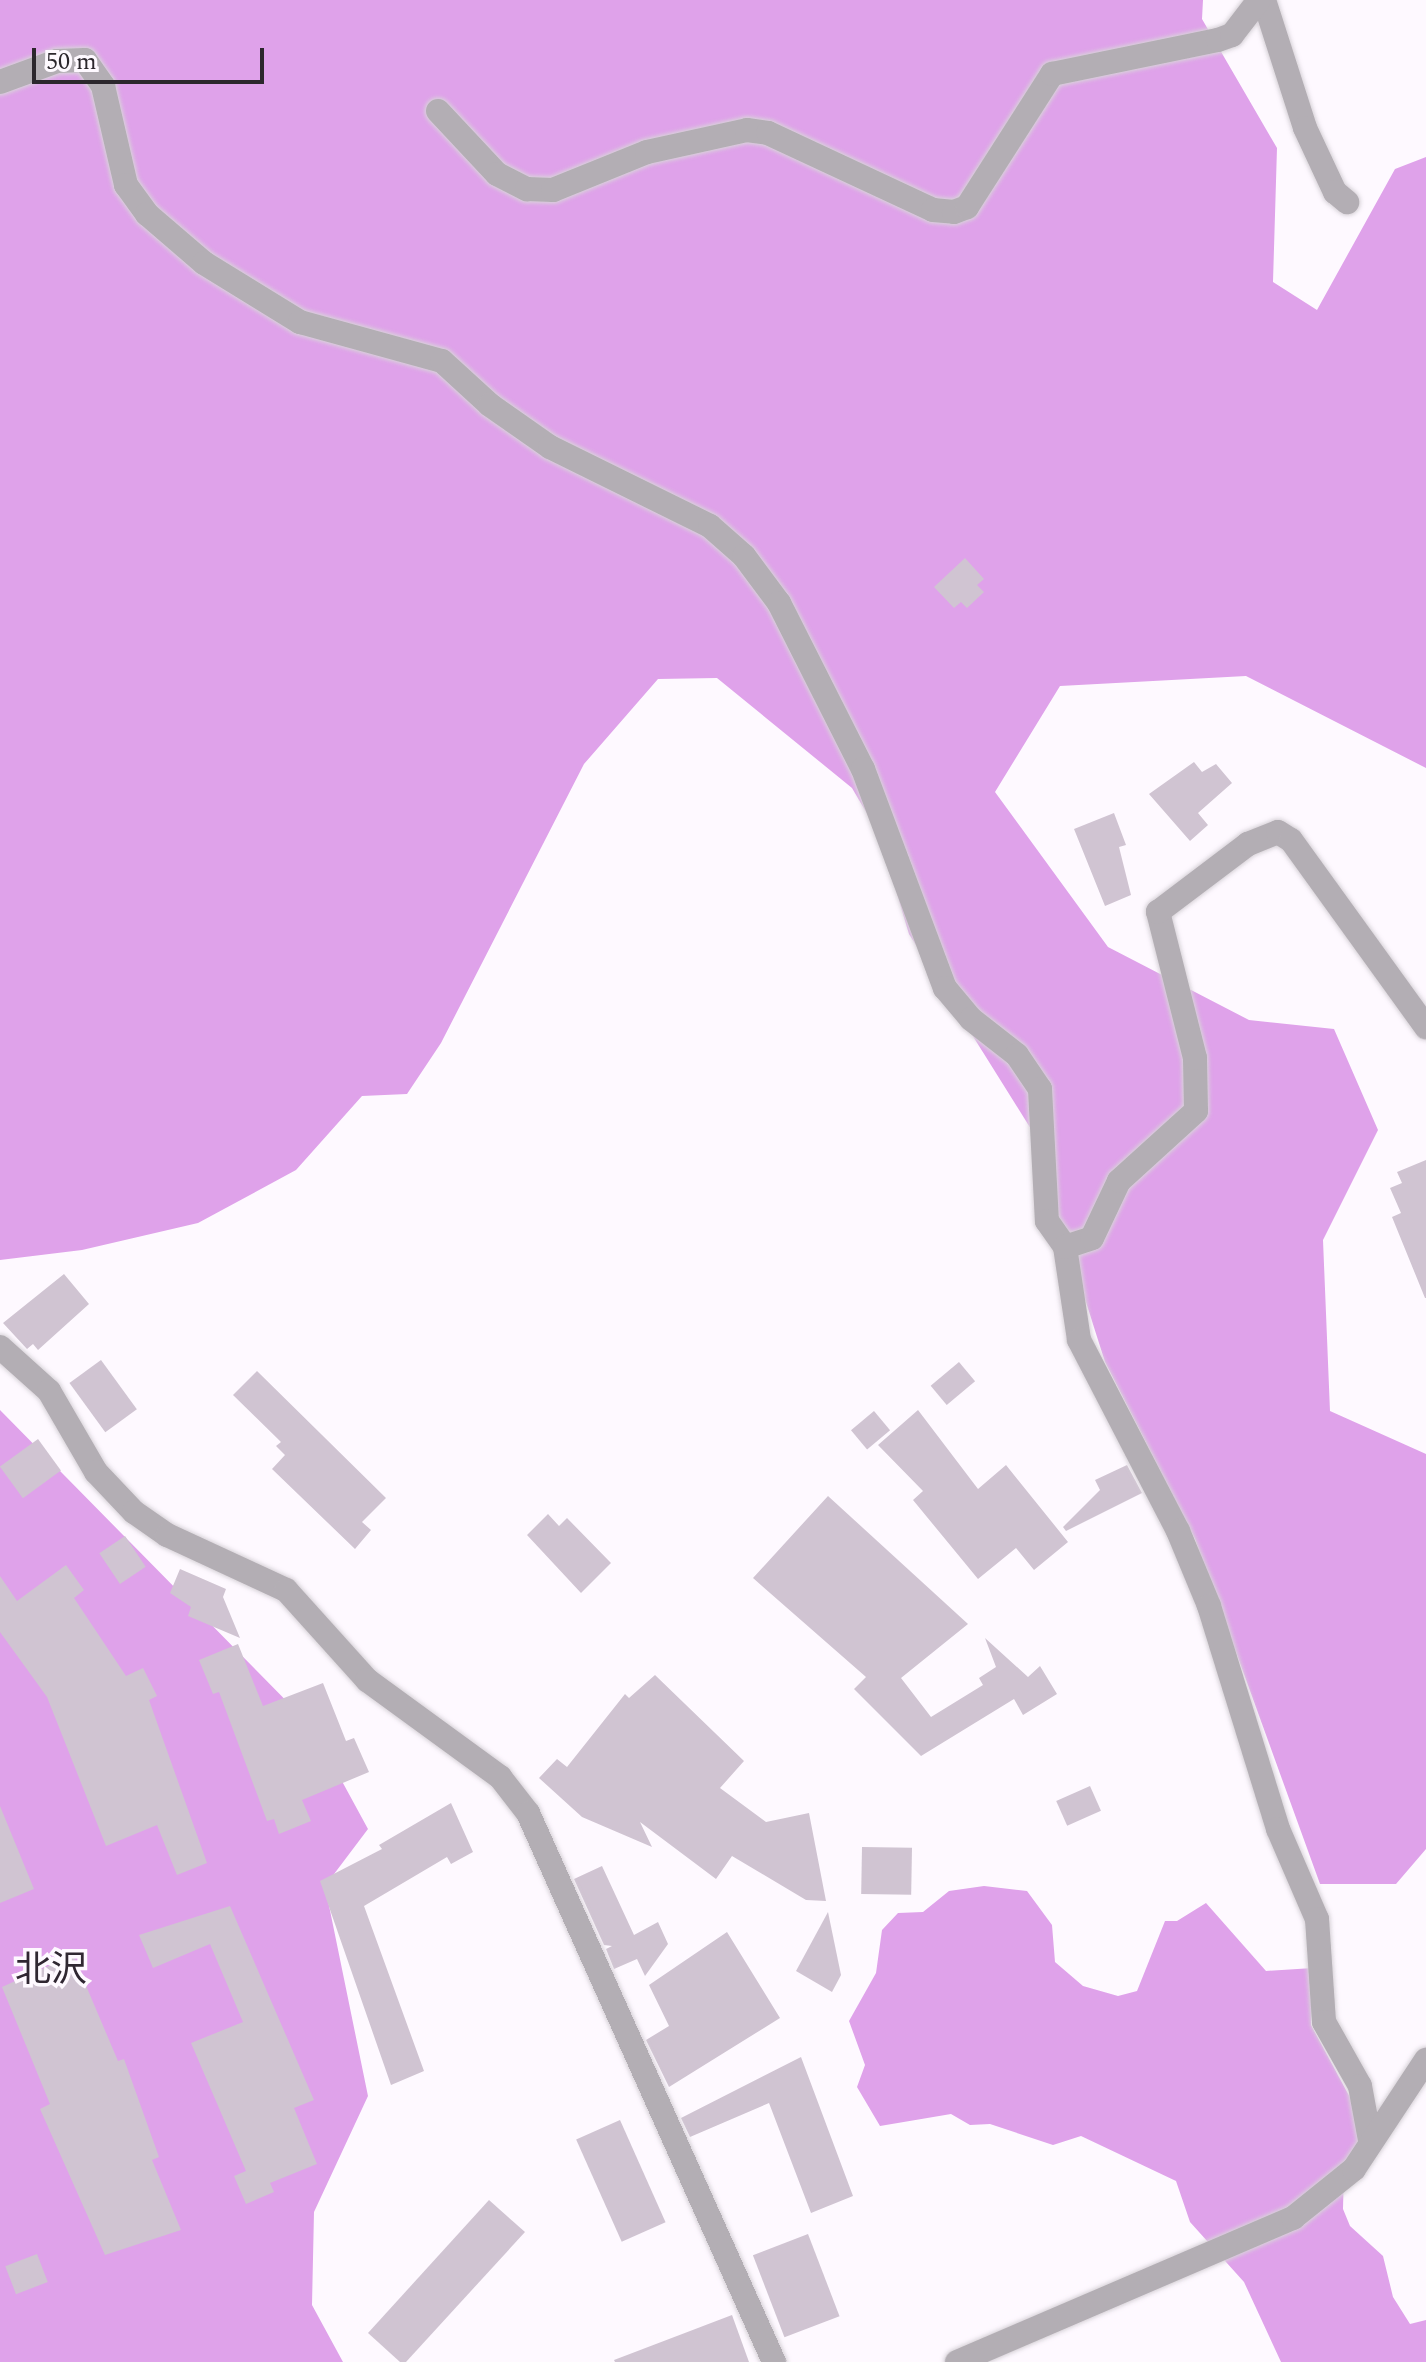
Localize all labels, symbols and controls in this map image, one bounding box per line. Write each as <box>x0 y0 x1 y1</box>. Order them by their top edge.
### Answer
scale bar <box>36 32 268 82</box>
text: 50 m <box>46 44 97 80</box>
district label: 北沢 <box>15 1949 87 1993</box>

